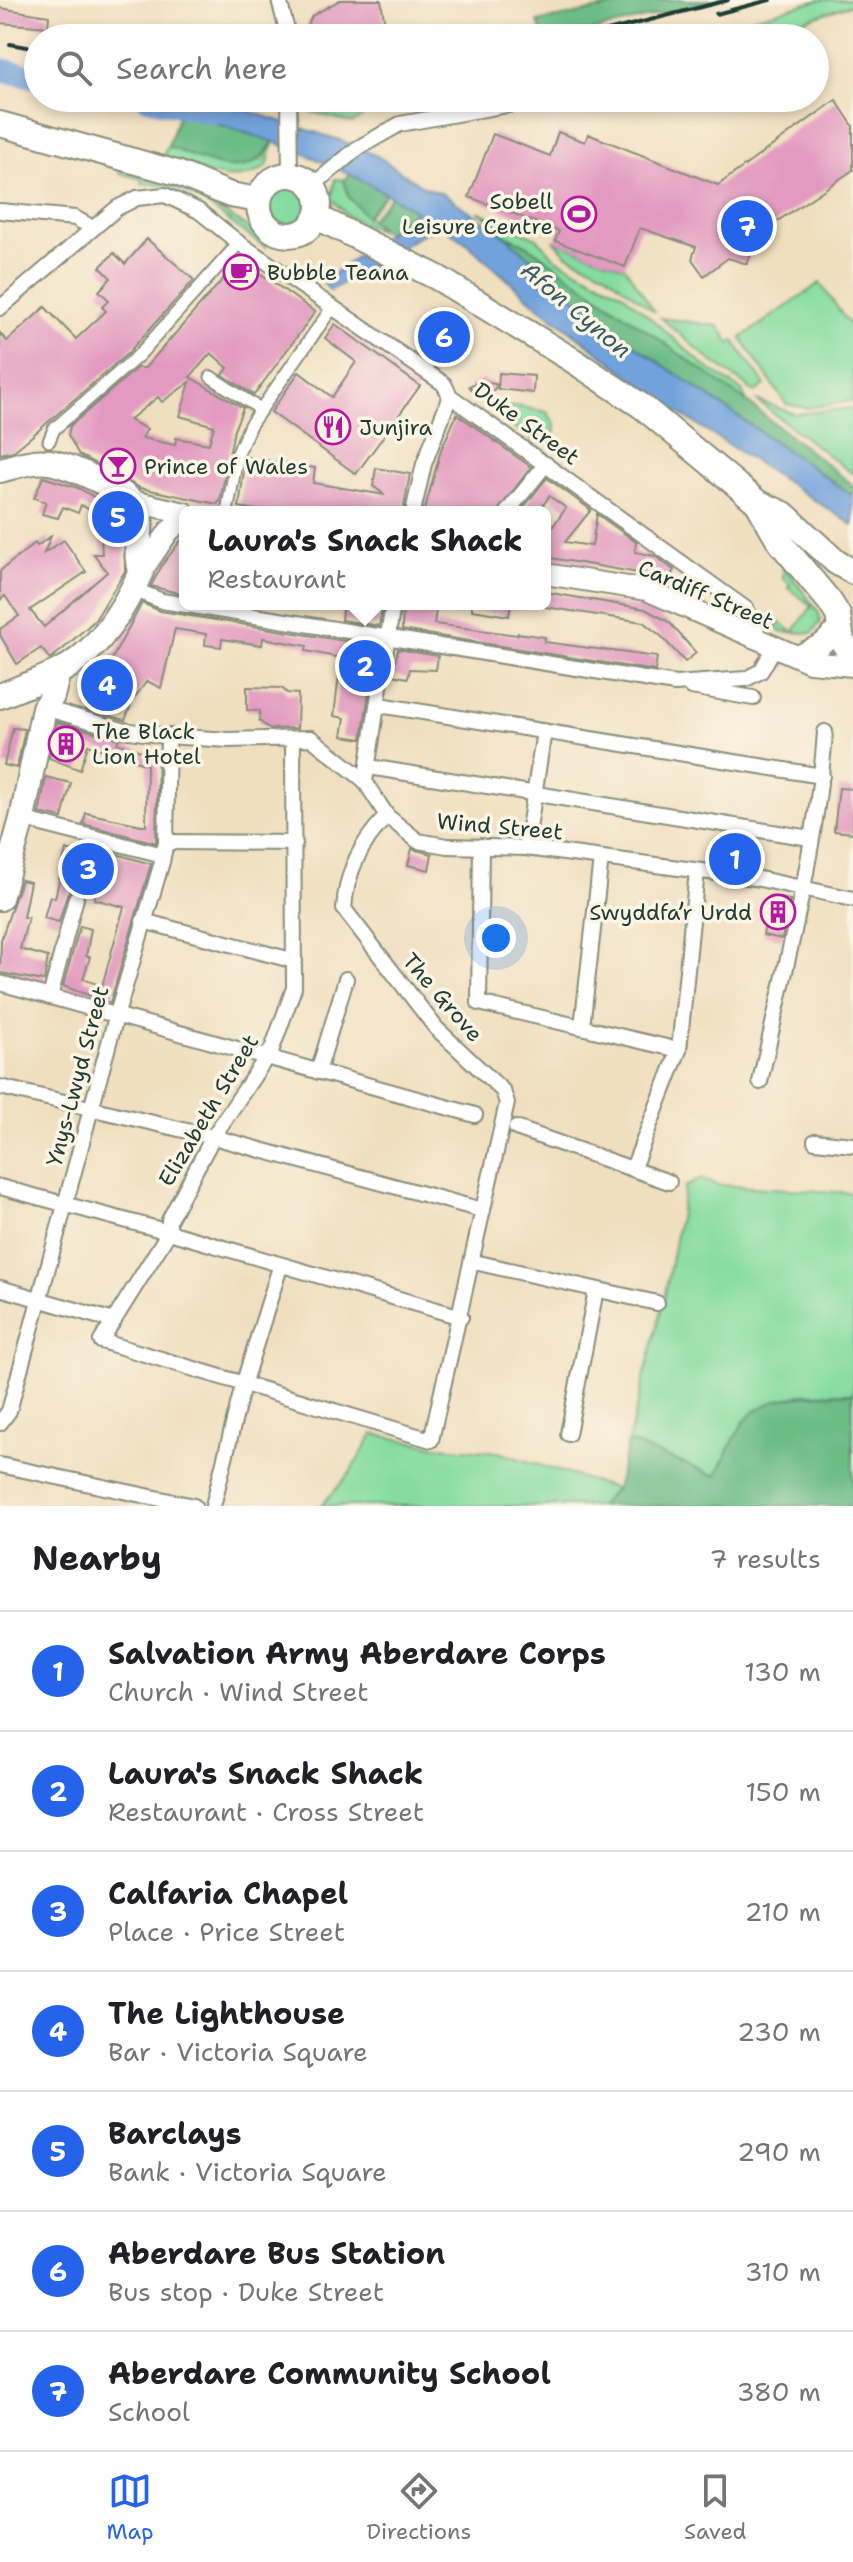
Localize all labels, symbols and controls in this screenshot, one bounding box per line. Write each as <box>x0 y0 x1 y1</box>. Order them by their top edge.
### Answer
search box <box>24 24 829 112</box>
icon: search <box>52 46 96 90</box>
text: Search here <box>116 48 287 89</box>
place label: Sobell Leisure Centre <box>402 187 553 241</box>
sports icon: Sobell Leisure Centre <box>560 195 598 233</box>
pin: 7 <box>721 196 773 256</box>
cafe icon: Bubble Teana <box>222 253 260 291</box>
water label: Afon Cynon <box>514 254 638 366</box>
place label: Bubble Teana <box>267 258 409 287</box>
pin: 6 <box>418 307 470 367</box>
street label: Duke Street <box>468 375 585 471</box>
restaurant icon: Junjira <box>314 408 352 446</box>
place label: Junjira <box>359 413 432 442</box>
bar icon: Prince of Wales <box>99 447 137 485</box>
place label: Prince of Wales <box>144 452 308 481</box>
pin: 5 <box>92 487 144 547</box>
popup <box>179 506 551 610</box>
text: Laura's Snack Shack <box>207 520 523 561</box>
street label: Cardiff Street <box>634 553 778 636</box>
text: Restaurant <box>207 561 347 596</box>
pin: 2 <box>339 636 391 696</box>
pin: 4 <box>81 655 133 715</box>
place label: The Black Lion Hotel <box>92 717 201 771</box>
building icon: The Black Lion Hotel <box>47 725 85 763</box>
street label: Wind Street <box>436 807 564 846</box>
pin: 1 <box>709 829 761 889</box>
pin: 3 <box>62 839 114 899</box>
building icon: Swyddfa’r Urdd <box>759 893 797 931</box>
place label: Swyddfa’r Urdd <box>589 898 752 927</box>
your location <box>476 918 516 958</box>
street label: The Grove <box>396 947 489 1048</box>
street label: Ynys-Lwyd Street <box>39 983 116 1170</box>
street label: Elizabeth Street <box>152 1029 265 1191</box>
text: Nearby <box>32 1535 162 1581</box>
text: 7 results <box>709 1541 821 1576</box>
text: Salvation Army Aberdare Corps <box>108 1633 606 1674</box>
text: 1 <box>52 1654 64 1689</box>
text: 130 m <box>744 1654 821 1689</box>
text: Church · Wind Street <box>108 1674 369 1709</box>
text: Laura's Snack Shack <box>108 1753 423 1794</box>
text: 2 <box>49 1774 67 1809</box>
text: 150 m <box>745 1774 821 1809</box>
text: Restaurant · Cross Street <box>108 1794 424 1829</box>
text: Calfaria Chapel <box>108 1873 348 1914</box>
text: 3 <box>49 1894 67 1929</box>
text: 210 m <box>744 1894 821 1929</box>
text: Place · Price Street <box>108 1914 345 1949</box>
text: The Lighthouse <box>108 1993 345 2034</box>
text: 4 <box>49 2014 67 2049</box>
text: 230 m <box>737 2014 821 2049</box>
text: Bar · Victoria Square <box>108 2034 368 2069</box>
text: Barclays <box>108 2113 242 2154</box>
text: 5 <box>50 2134 66 2169</box>
text: 290 m <box>737 2134 821 2169</box>
text: Bank · Victoria Square <box>108 2154 387 2189</box>
text: Aberdare Bus Station <box>108 2233 445 2274</box>
text: 6 <box>49 2254 67 2289</box>
text: 310 m <box>745 2254 821 2289</box>
text: Bus stop · Duke Street <box>108 2274 384 2309</box>
text: Aberdare Community School <box>108 2353 551 2394</box>
text: 7 <box>49 2374 67 2409</box>
text: 380 m <box>736 2374 821 2409</box>
text: School <box>108 2394 190 2429</box>
tab: Map <box>106 2469 154 2546</box>
tab: Directions <box>366 2469 471 2546</box>
tab: Saved <box>684 2469 747 2546</box>

